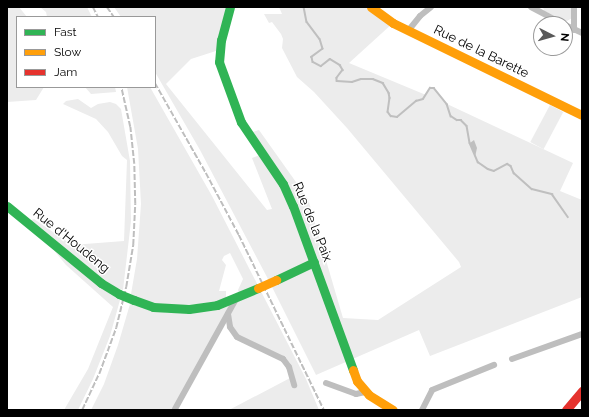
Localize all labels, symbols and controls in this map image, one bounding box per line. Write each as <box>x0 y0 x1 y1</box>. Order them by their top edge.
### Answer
legend <box>16 16 156 88</box>
north arrow <box>533 16 573 56</box>
street label: Rue de la Barette <box>431 22 531 82</box>
text: Fast <box>54 25 77 39</box>
text: N <box>558 32 571 42</box>
text: Slow <box>54 45 81 59</box>
text: Jam <box>54 65 77 79</box>
street label: Rue de la Paix <box>289 180 335 264</box>
street label: Rue d'Houdeng <box>30 205 112 277</box>

